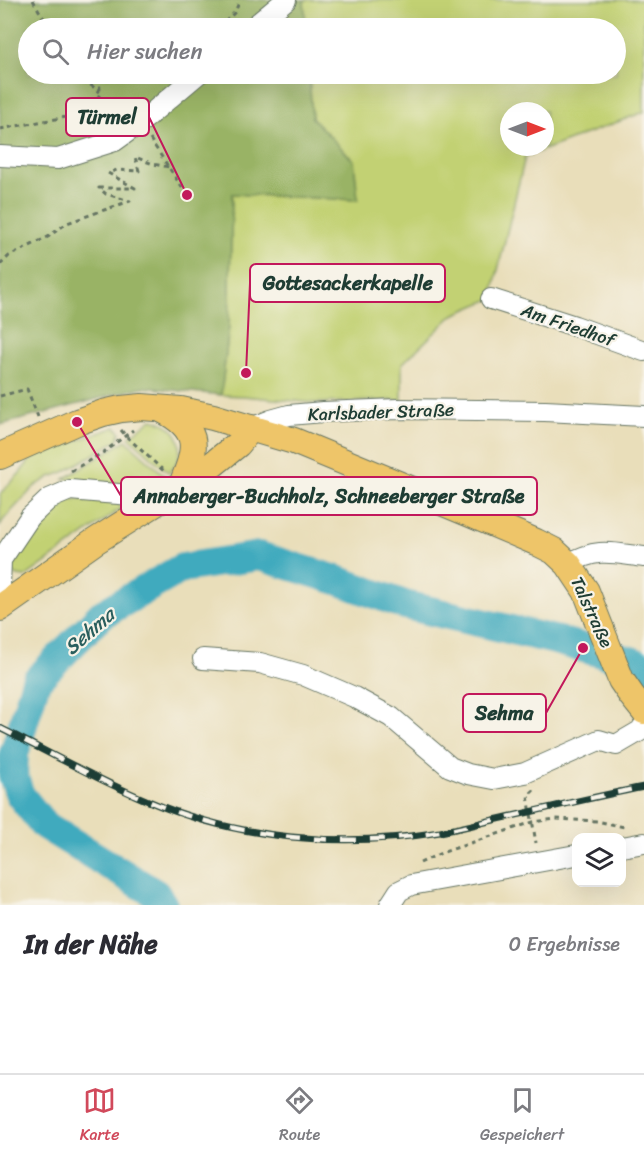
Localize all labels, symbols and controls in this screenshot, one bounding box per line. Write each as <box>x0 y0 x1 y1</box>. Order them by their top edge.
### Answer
search box <box>18 18 626 84</box>
text: Hier suchen <box>87 32 202 71</box>
icon: search <box>39 35 72 68</box>
callout: Türmel <box>66 98 149 136</box>
text: Türmel <box>77 100 138 135</box>
north arrow <box>500 102 554 156</box>
callout: Gottesackerkapelle <box>250 264 445 302</box>
text: Gottesackerkapelle <box>262 266 434 301</box>
street label: Am Friedhof <box>516 294 621 357</box>
street label: Karlsbader Straße <box>307 393 455 431</box>
callout: Annaberger-Buchholz, Schneeberger Straße <box>121 477 537 515</box>
text: Annaberger-Buchholz, Schneeberger Straße <box>133 479 525 514</box>
street label: Talstraße <box>562 571 623 653</box>
water label: Sehma <box>56 597 125 664</box>
callout: Sehma <box>463 694 546 732</box>
text: Sehma <box>474 696 534 731</box>
map controls <box>572 833 626 887</box>
button: layers <box>572 833 626 887</box>
text: In der Nähe <box>24 921 158 967</box>
text: 0 Ergebnisse <box>508 927 620 962</box>
tab: Karte <box>80 1084 119 1149</box>
tab: Route <box>279 1084 320 1149</box>
tab: Gespeichert <box>480 1084 564 1149</box>

